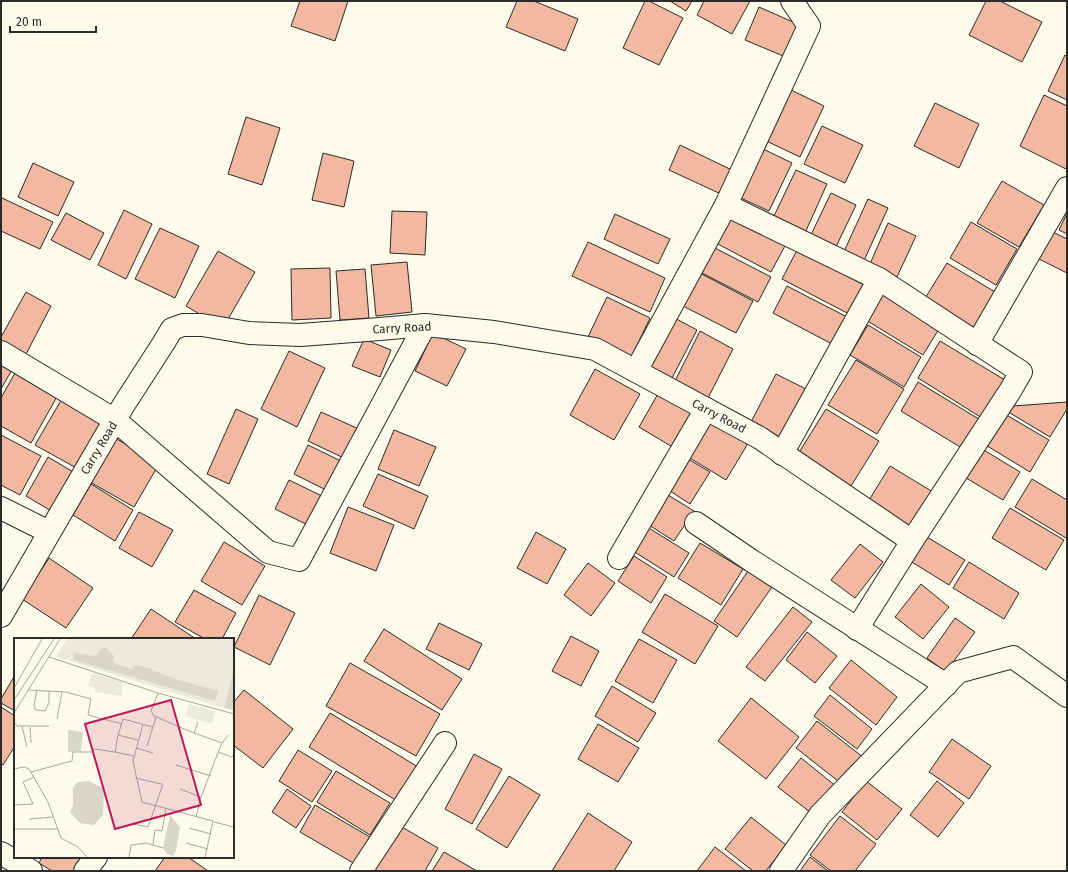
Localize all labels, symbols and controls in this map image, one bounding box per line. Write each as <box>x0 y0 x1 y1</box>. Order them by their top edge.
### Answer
scale bar <box>10 8 96 34</box>
text: 20 m <box>16 15 42 29</box>
street label: Carry Road <box>372 319 432 337</box>
street label: Carry Road <box>690 396 748 436</box>
street label: Carry Road <box>78 419 120 477</box>
inset map <box>14 638 234 858</box>

